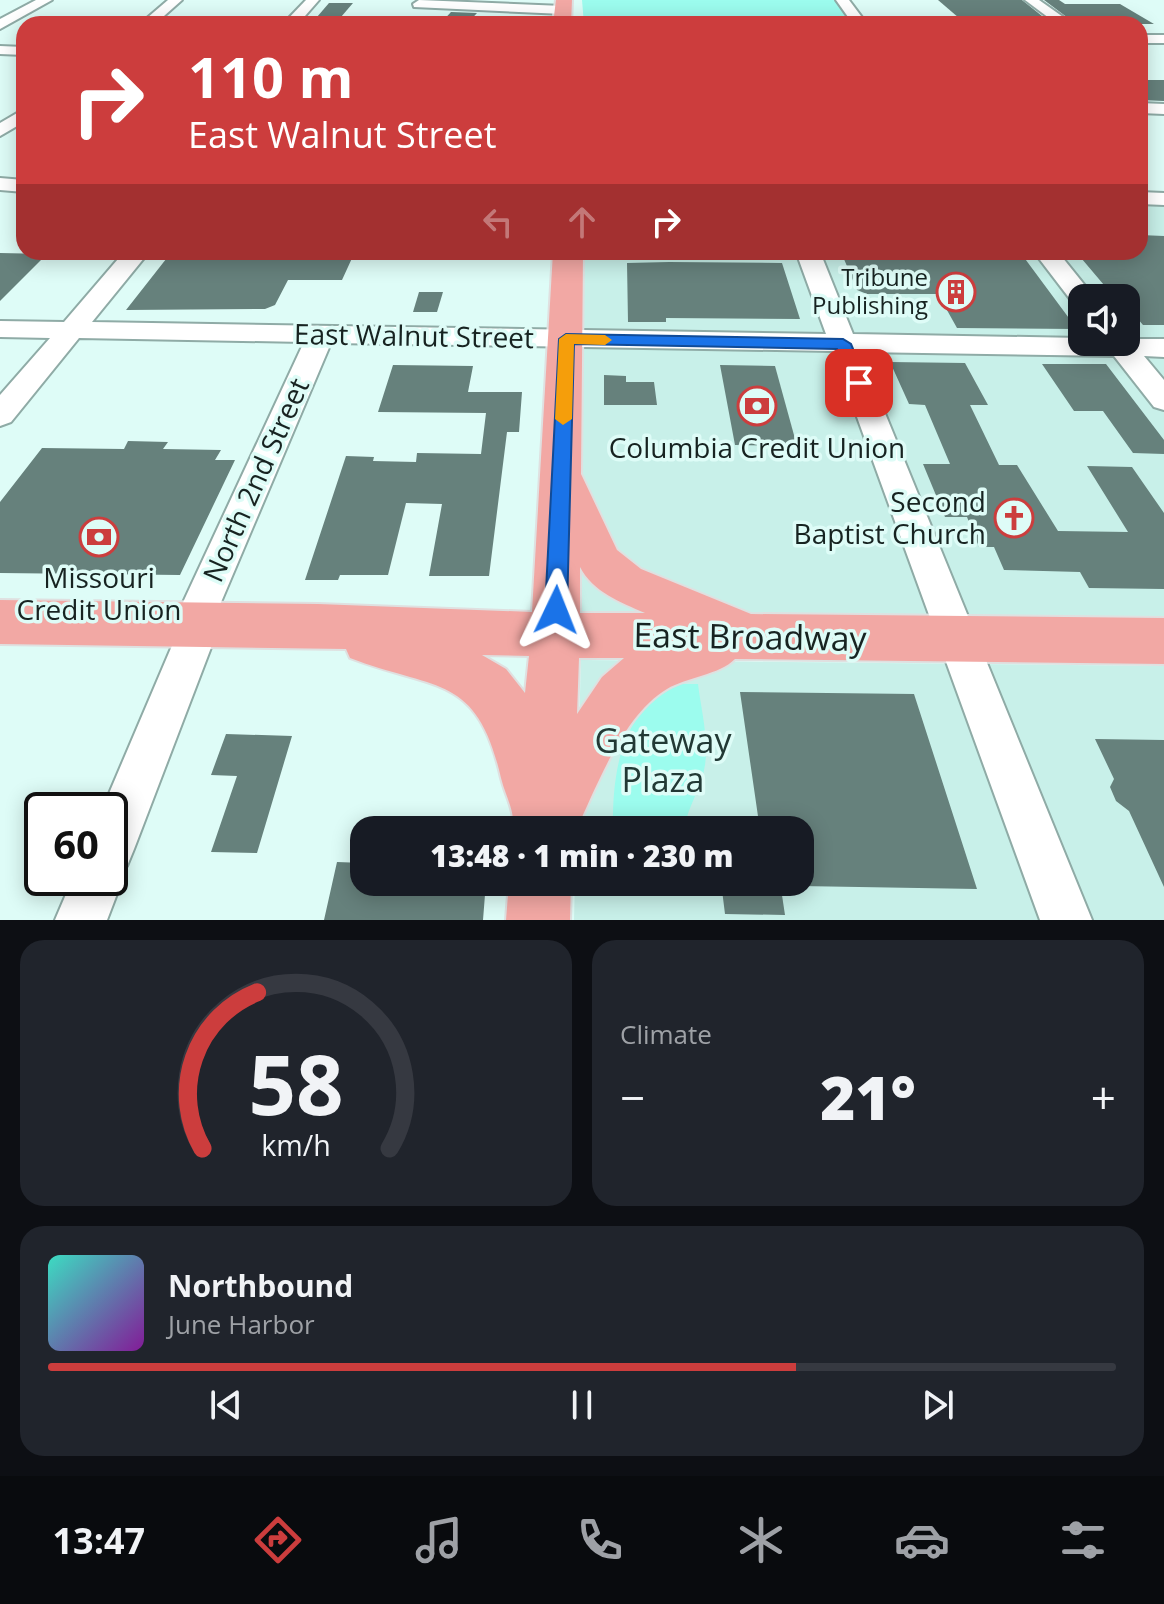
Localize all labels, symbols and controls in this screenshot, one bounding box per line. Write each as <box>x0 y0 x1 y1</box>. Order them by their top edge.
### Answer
text: 110 m <box>188 38 354 114</box>
icon: right <box>56 48 160 152</box>
text: East Walnut Street <box>188 110 497 159</box>
icon: left <box>476 200 520 244</box>
icon: ahead <box>560 200 604 244</box>
icon: right <box>644 200 688 244</box>
place label: Tribune Publishing <box>812 260 928 321</box>
building icon: Tribune Publishing <box>935 271 977 313</box>
map controls <box>1068 284 1140 356</box>
button: sound <box>1068 284 1140 356</box>
street label: East Walnut Street <box>294 314 534 356</box>
pin <box>825 349 893 417</box>
icon: arrive <box>837 361 881 405</box>
street label: North 2nd Street <box>193 372 317 588</box>
bank icon: Columbia Credit Union <box>736 385 778 427</box>
place label: Columbia Credit Union <box>609 428 905 466</box>
place label: Second Baptist Church <box>794 482 986 552</box>
church icon: Second Baptist Church <box>993 497 1035 539</box>
bank icon: Missouri Credit Union <box>78 516 120 558</box>
place label: Missouri Credit Union <box>17 558 181 628</box>
position arrow <box>514 568 598 652</box>
street label: East Broadway <box>633 611 868 661</box>
park label: Gateway Plaza <box>594 717 733 802</box>
speed limit sign: 60 <box>24 792 128 896</box>
text: 13:48 · 1 min · 230 m <box>430 835 734 876</box>
text: Climate <box>620 1016 712 1052</box>
text: 58 <box>248 1026 344 1139</box>
text: 21° <box>820 1056 916 1138</box>
text: − <box>620 1067 645 1127</box>
text: + <box>1091 1067 1116 1127</box>
text: km/h <box>261 1125 331 1164</box>
text: Northbound <box>168 1265 353 1306</box>
text: June Harbor <box>168 1306 315 1342</box>
icon: previous <box>204 1383 248 1427</box>
icon: pause <box>560 1383 604 1427</box>
icon: next <box>916 1383 960 1427</box>
icon: directions <box>250 1512 306 1568</box>
icon: music <box>411 1512 467 1568</box>
icon: phone <box>572 1512 628 1568</box>
icon: climate <box>733 1512 789 1568</box>
icon: car <box>894 1512 950 1568</box>
icon: filters <box>1055 1512 1111 1568</box>
text: 13:47 <box>53 1516 145 1565</box>

